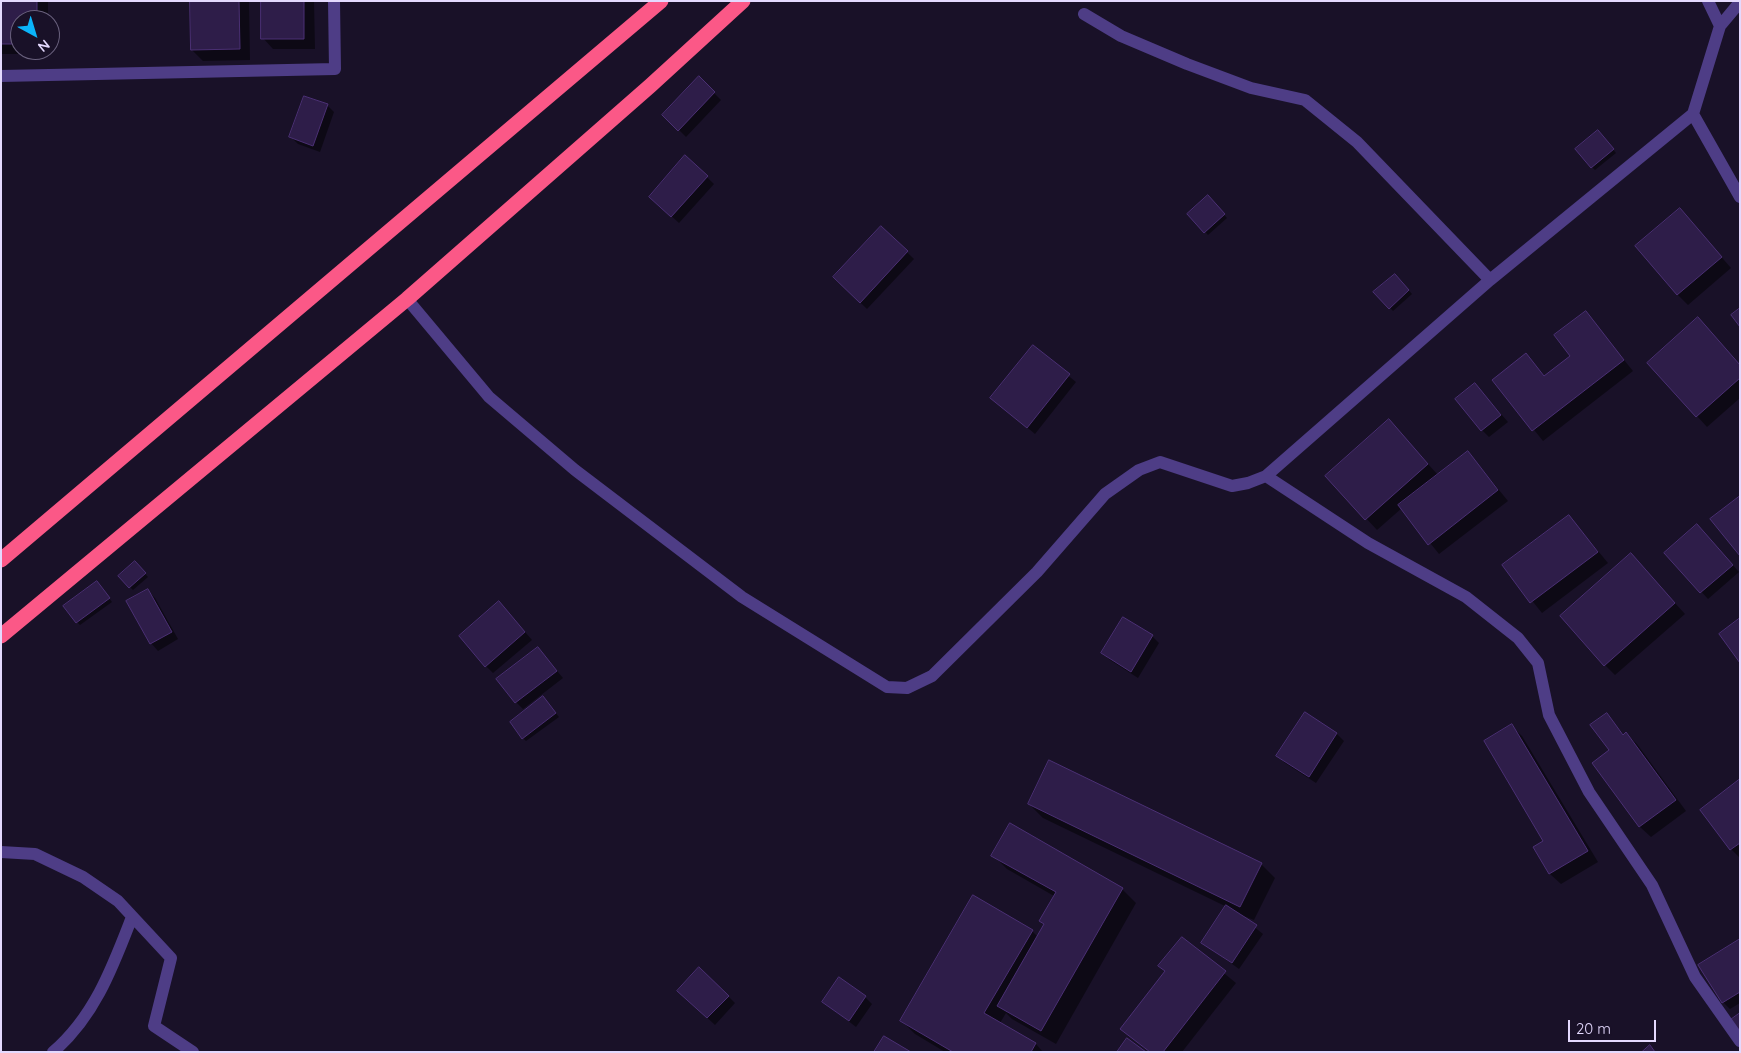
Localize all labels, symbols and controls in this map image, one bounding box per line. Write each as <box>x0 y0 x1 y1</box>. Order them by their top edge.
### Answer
north arrow <box>10 10 60 60</box>
text: N <box>34 36 53 56</box>
scale bar <box>1571 1010 1658 1042</box>
text: 20 m <box>1576 1019 1611 1038</box>

